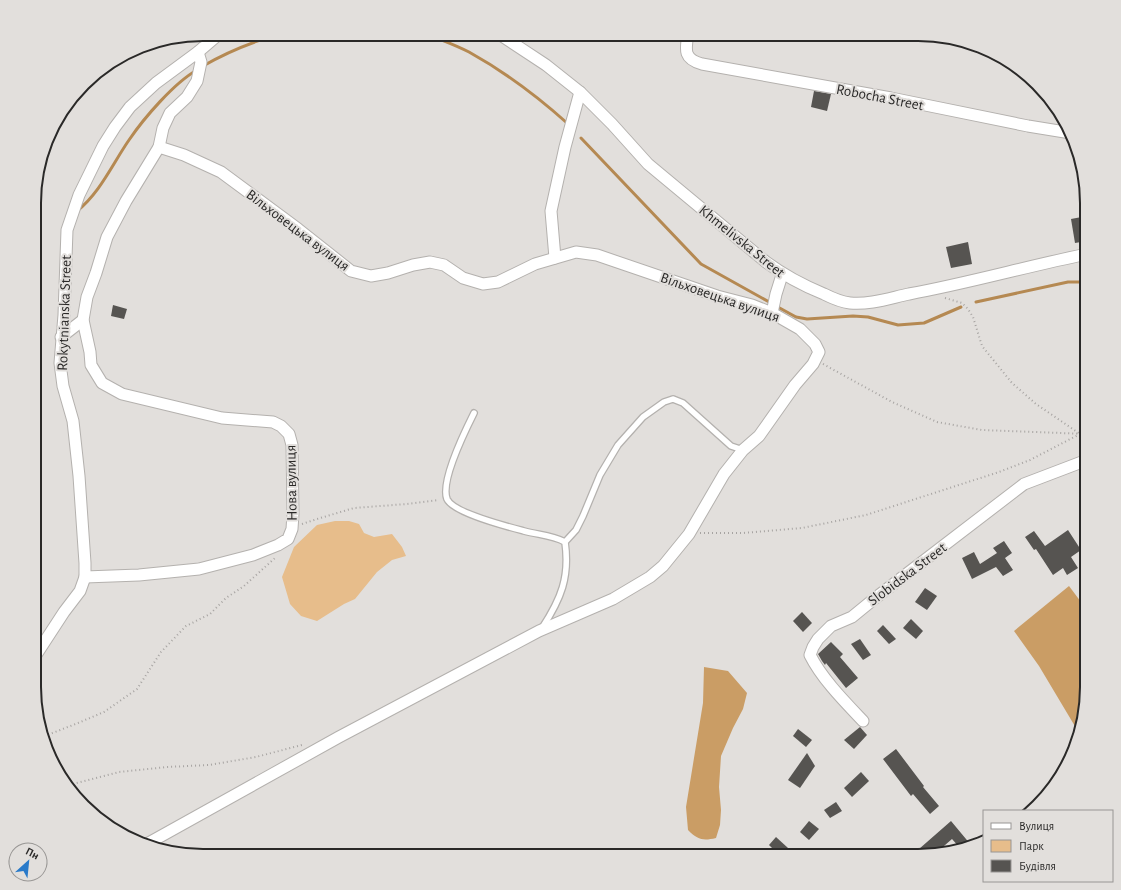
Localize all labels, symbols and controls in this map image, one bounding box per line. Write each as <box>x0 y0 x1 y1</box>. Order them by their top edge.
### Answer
street label: Robocha Street <box>835 82 925 113</box>
street label: Вільховецька вулиця <box>243 187 352 274</box>
street label: Khmelivska Street <box>696 202 787 280</box>
street label: Rokytnianska Street <box>55 255 74 371</box>
street label: Вільховецька вулиця <box>658 270 782 325</box>
street label: Нова вулиця <box>283 445 300 521</box>
street label: Slobidska Street <box>865 540 949 609</box>
legend <box>983 810 1113 882</box>
text: Вулиця <box>1019 820 1054 833</box>
text: Парк <box>1019 840 1044 852</box>
north arrow <box>8 842 48 882</box>
text: Пн <box>24 846 41 861</box>
text: Будівля <box>1019 860 1056 873</box>

